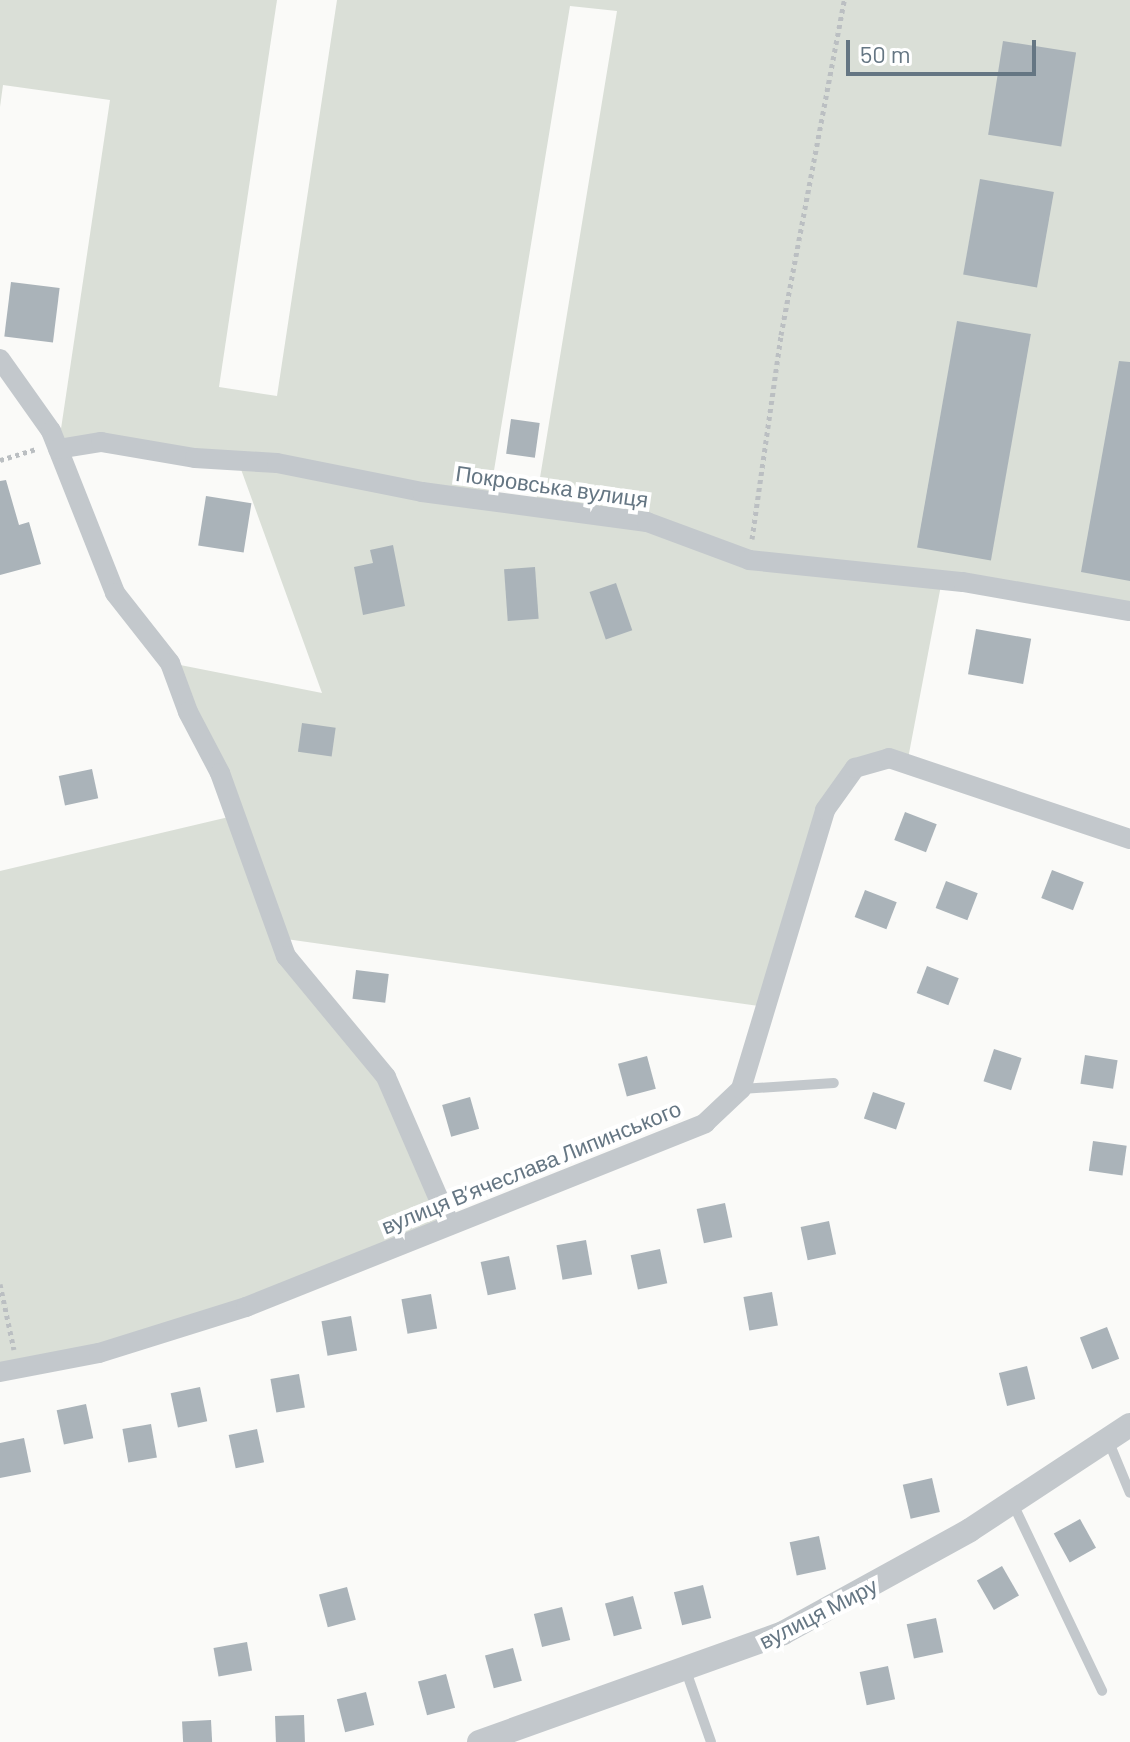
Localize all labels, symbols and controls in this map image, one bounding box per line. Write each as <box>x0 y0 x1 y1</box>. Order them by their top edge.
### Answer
scale bar <box>850 24 1040 74</box>
text: 50 m <box>860 39 911 68</box>
street label: Покровська вулиця <box>454 459 650 513</box>
street label: вулиця Вʼячеслава Липинського <box>377 1095 685 1239</box>
street label: вулиця Миру <box>754 1572 882 1654</box>

